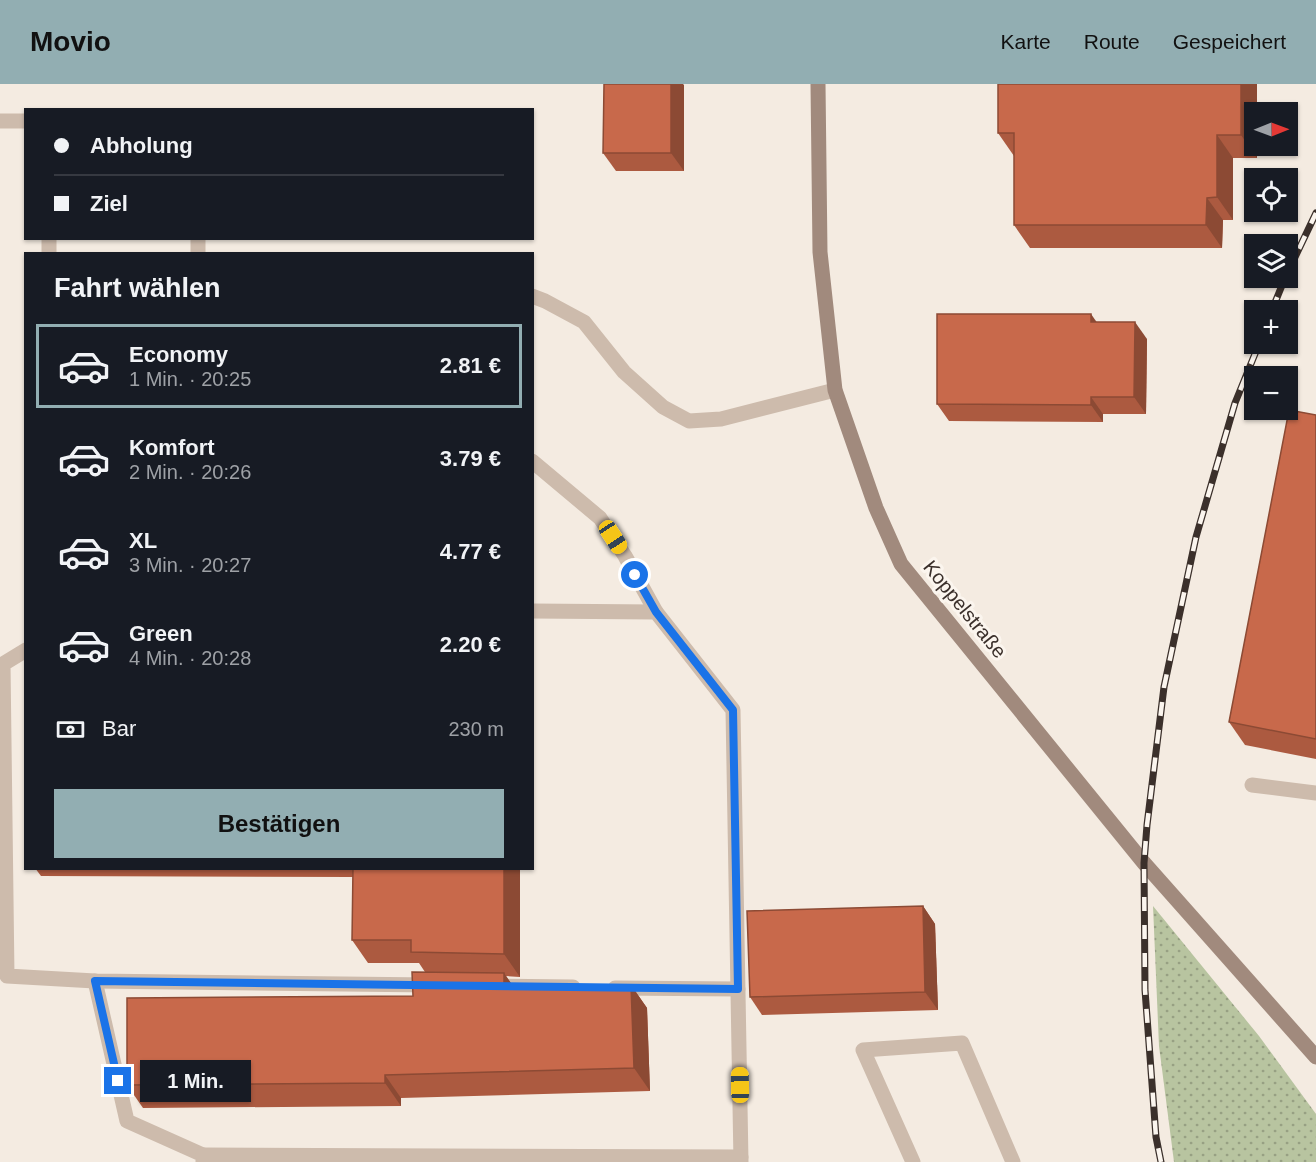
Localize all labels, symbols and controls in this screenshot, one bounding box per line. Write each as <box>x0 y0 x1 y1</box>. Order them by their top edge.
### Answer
text: Movio <box>30 26 111 57</box>
text: Karte <box>1001 30 1051 53</box>
text: Route <box>1084 30 1140 53</box>
text: Gespeichert <box>1173 30 1286 53</box>
north arrow <box>1244 102 1298 156</box>
map controls <box>1244 102 1298 420</box>
text: Abholung <box>90 133 193 158</box>
button: locate <box>1244 168 1298 222</box>
text: Ziel <box>90 191 128 216</box>
button: layers <box>1244 234 1298 288</box>
text: Fahrt wählen <box>54 273 221 303</box>
button: + <box>1244 300 1298 354</box>
icon: car <box>57 339 111 393</box>
text: Economy <box>129 342 228 367</box>
text: 2.81 € <box>440 353 501 378</box>
button: − <box>1244 366 1298 420</box>
text: 1 Min. · 20:25 <box>129 368 251 390</box>
icon: car <box>57 432 111 486</box>
text: Komfort <box>129 435 215 460</box>
text: 3.79 € <box>440 446 501 471</box>
text: 2 Min. · 20:26 <box>129 461 251 483</box>
car <box>596 517 630 557</box>
icon: car <box>57 525 111 579</box>
text: XL <box>129 528 157 553</box>
text: 4.77 € <box>440 539 501 564</box>
text: 3 Min. · 20:27 <box>129 554 251 576</box>
street label: Koppelstraße <box>919 556 1011 662</box>
route start <box>621 561 648 588</box>
icon: car <box>57 618 111 672</box>
text: Green <box>129 621 193 646</box>
text: 2.20 € <box>440 632 501 657</box>
text: 4 Min. · 20:28 <box>129 647 251 669</box>
icon: cash <box>54 713 87 746</box>
text: Bar <box>102 716 136 741</box>
text: 230 m <box>448 718 504 740</box>
button: Bestätigen <box>54 789 504 858</box>
callout: 1 Min. <box>139 1060 250 1102</box>
route end <box>104 1067 131 1094</box>
car <box>731 1067 749 1103</box>
text: 1 Min. <box>167 1070 224 1092</box>

